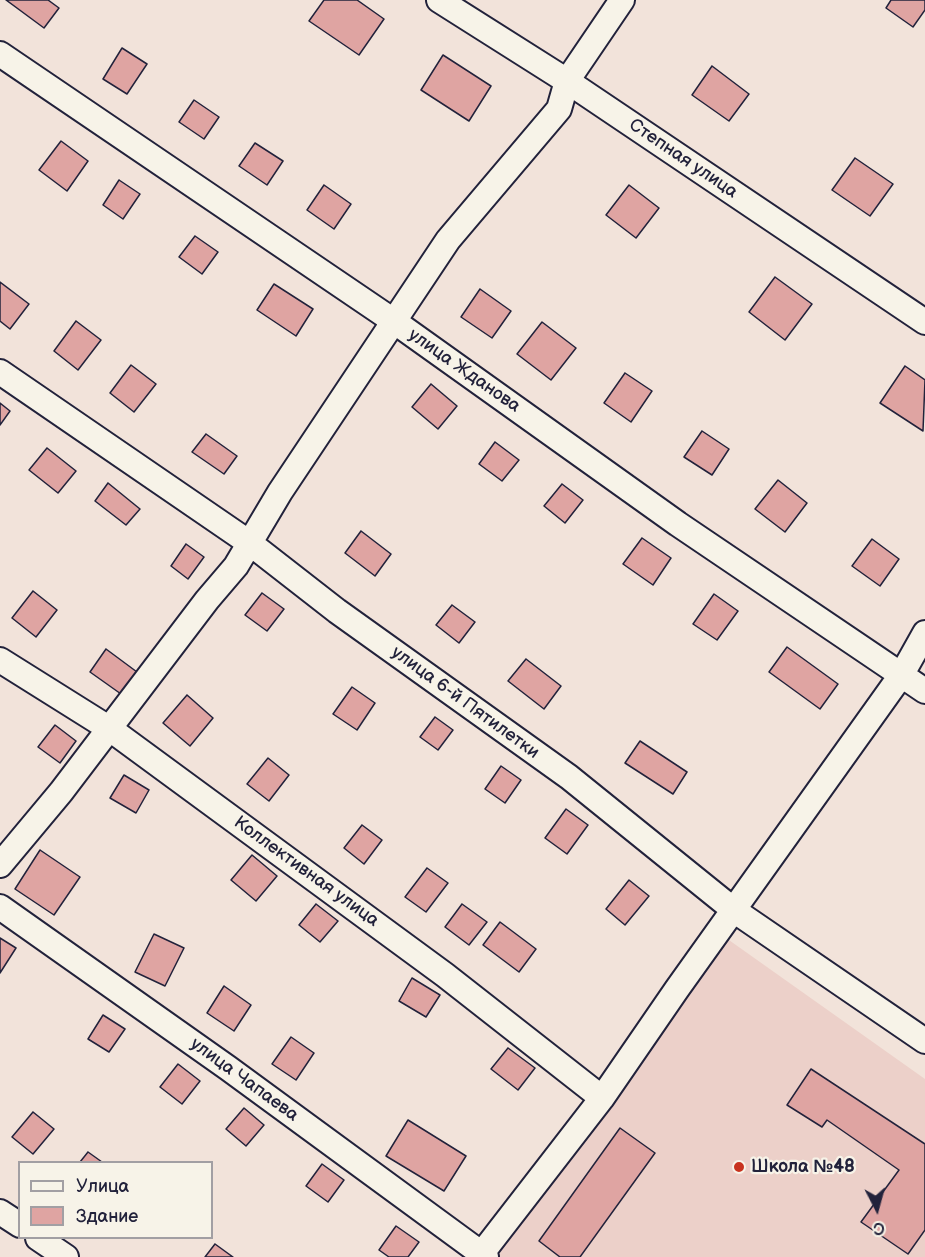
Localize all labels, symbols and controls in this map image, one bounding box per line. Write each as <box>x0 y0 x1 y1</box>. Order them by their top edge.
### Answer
street label: Степная улица <box>625 115 741 203</box>
street label: улица Жданова <box>404 324 524 418</box>
street label: улица 6-й Пятилетки <box>387 642 543 764</box>
street label: Коллективная улица <box>229 812 383 932</box>
street label: улица Чапаева <box>186 1034 302 1126</box>
place label: Школа №48 <box>751 1156 855 1178</box>
marker: Школа №48 <box>732 1160 746 1174</box>
legend <box>18 1161 213 1239</box>
text: Улица <box>76 1176 129 1197</box>
north arrow <box>847 1179 907 1239</box>
text: Здание <box>76 1206 138 1227</box>
text: С <box>872 1217 885 1237</box>

